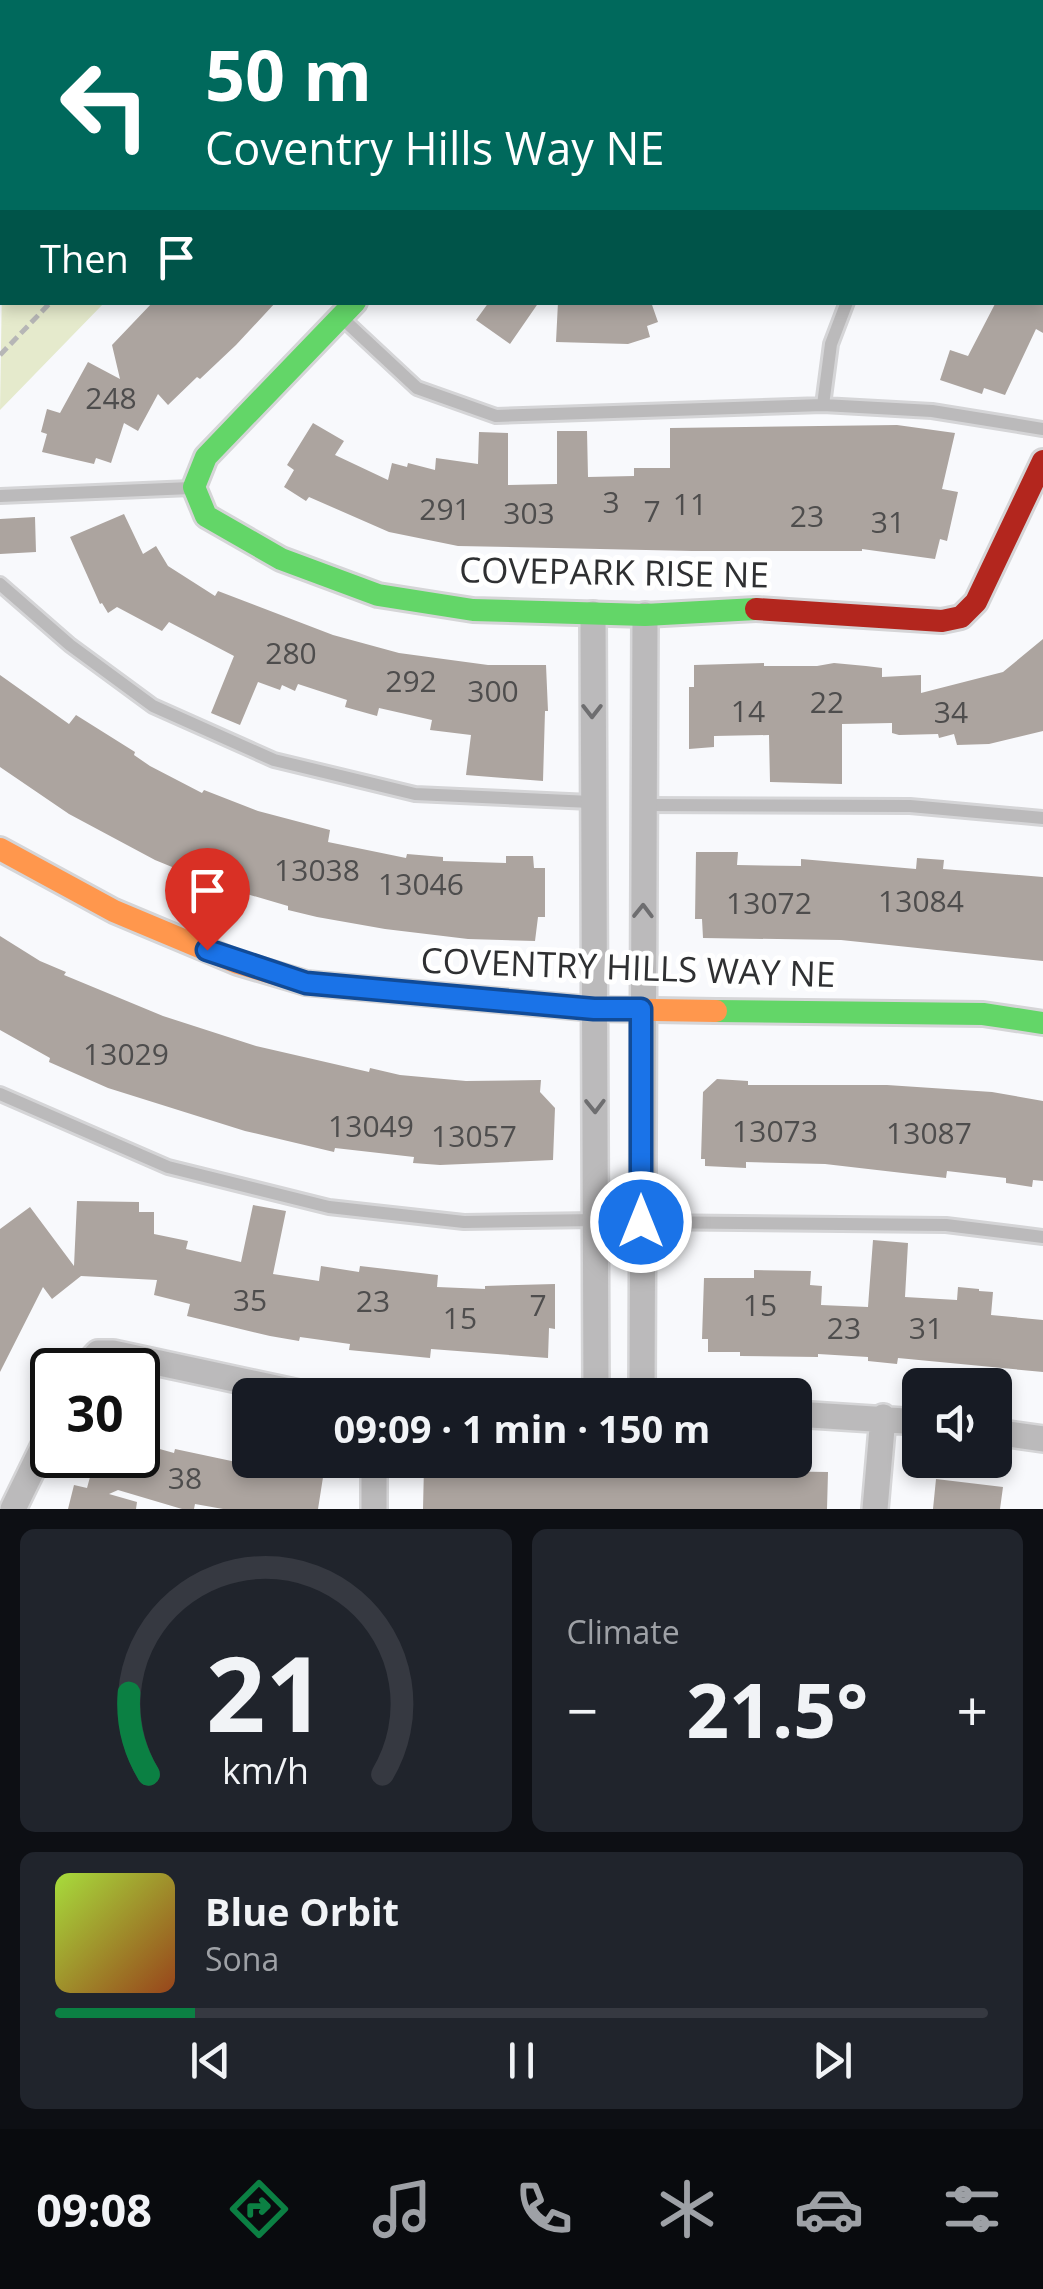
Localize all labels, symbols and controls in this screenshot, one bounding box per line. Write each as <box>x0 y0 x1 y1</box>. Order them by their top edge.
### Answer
text: 50 m <box>205 26 372 122</box>
icon: left <box>40 40 170 170</box>
text: Coventry Hills Way NE <box>205 117 665 178</box>
icon: arrive <box>149 230 204 285</box>
text: Then <box>40 232 129 284</box>
house number: 248 <box>85 377 137 418</box>
house number: 3 <box>602 481 620 522</box>
house number: 11 <box>673 483 707 524</box>
house number: 291 <box>419 488 471 529</box>
house number: 7 <box>643 490 661 531</box>
house number: 303 <box>503 492 555 533</box>
house number: 23 <box>790 495 824 536</box>
house number: 31 <box>871 501 905 542</box>
street label: COVEPARK RISE NE <box>459 545 769 598</box>
house number: 280 <box>265 632 317 673</box>
house number: 292 <box>385 660 437 701</box>
house number: 300 <box>467 670 519 711</box>
house number: 22 <box>810 681 844 722</box>
house number: 14 <box>731 690 765 731</box>
house number: 34 <box>934 691 968 732</box>
one-way arrow <box>581 704 603 720</box>
pin <box>165 848 250 951</box>
house number: 13038 <box>274 849 360 890</box>
icon: arrive <box>180 863 235 918</box>
house number: 13046 <box>378 863 464 904</box>
house number: 13084 <box>878 880 964 921</box>
house number: 13072 <box>726 882 812 923</box>
one-way arrow <box>632 903 653 919</box>
street label: COVENTRY HILLS WAY NE <box>420 936 836 997</box>
house number: 13029 <box>83 1033 169 1074</box>
one-way arrow <box>584 1100 606 1115</box>
house number: 13049 <box>328 1105 414 1146</box>
house number: 13073 <box>732 1110 818 1151</box>
house number: 13087 <box>886 1112 972 1153</box>
house number: 13057 <box>431 1115 517 1156</box>
position arrow <box>589 1170 693 1274</box>
house number: 35 <box>233 1279 267 1320</box>
house number: 23 <box>356 1280 390 1321</box>
house number: 7 <box>529 1284 547 1325</box>
house number: 15 <box>743 1284 777 1325</box>
house number: 15 <box>443 1297 477 1338</box>
house number: 23 <box>827 1307 861 1348</box>
house number: 31 <box>909 1307 943 1348</box>
speed limit sign: 30 <box>30 1348 160 1478</box>
map controls <box>902 1368 1012 1478</box>
button: sound <box>902 1368 1012 1478</box>
text: 09:09 · 1 min · 150 m <box>334 1402 710 1454</box>
house number: 38 <box>168 1457 202 1498</box>
text: Climate <box>567 1610 680 1653</box>
text: 21 <box>206 1621 325 1762</box>
text: 21.5° <box>686 1658 868 1760</box>
text: − <box>567 1672 598 1747</box>
text: + <box>957 1672 988 1747</box>
text: km/h <box>222 1746 309 1794</box>
text: Blue Orbit <box>205 1885 399 1937</box>
text: Sona <box>205 1937 279 1980</box>
icon: previous <box>183 2033 238 2088</box>
icon: pause <box>494 2033 549 2088</box>
icon: next <box>805 2033 860 2088</box>
icon: directions <box>224 2174 294 2244</box>
icon: music <box>367 2174 437 2244</box>
icon: phone <box>509 2174 579 2244</box>
icon: climate <box>652 2174 722 2244</box>
icon: car <box>794 2174 864 2244</box>
icon: filters <box>937 2174 1007 2244</box>
text: 09:08 <box>36 2179 152 2240</box>

